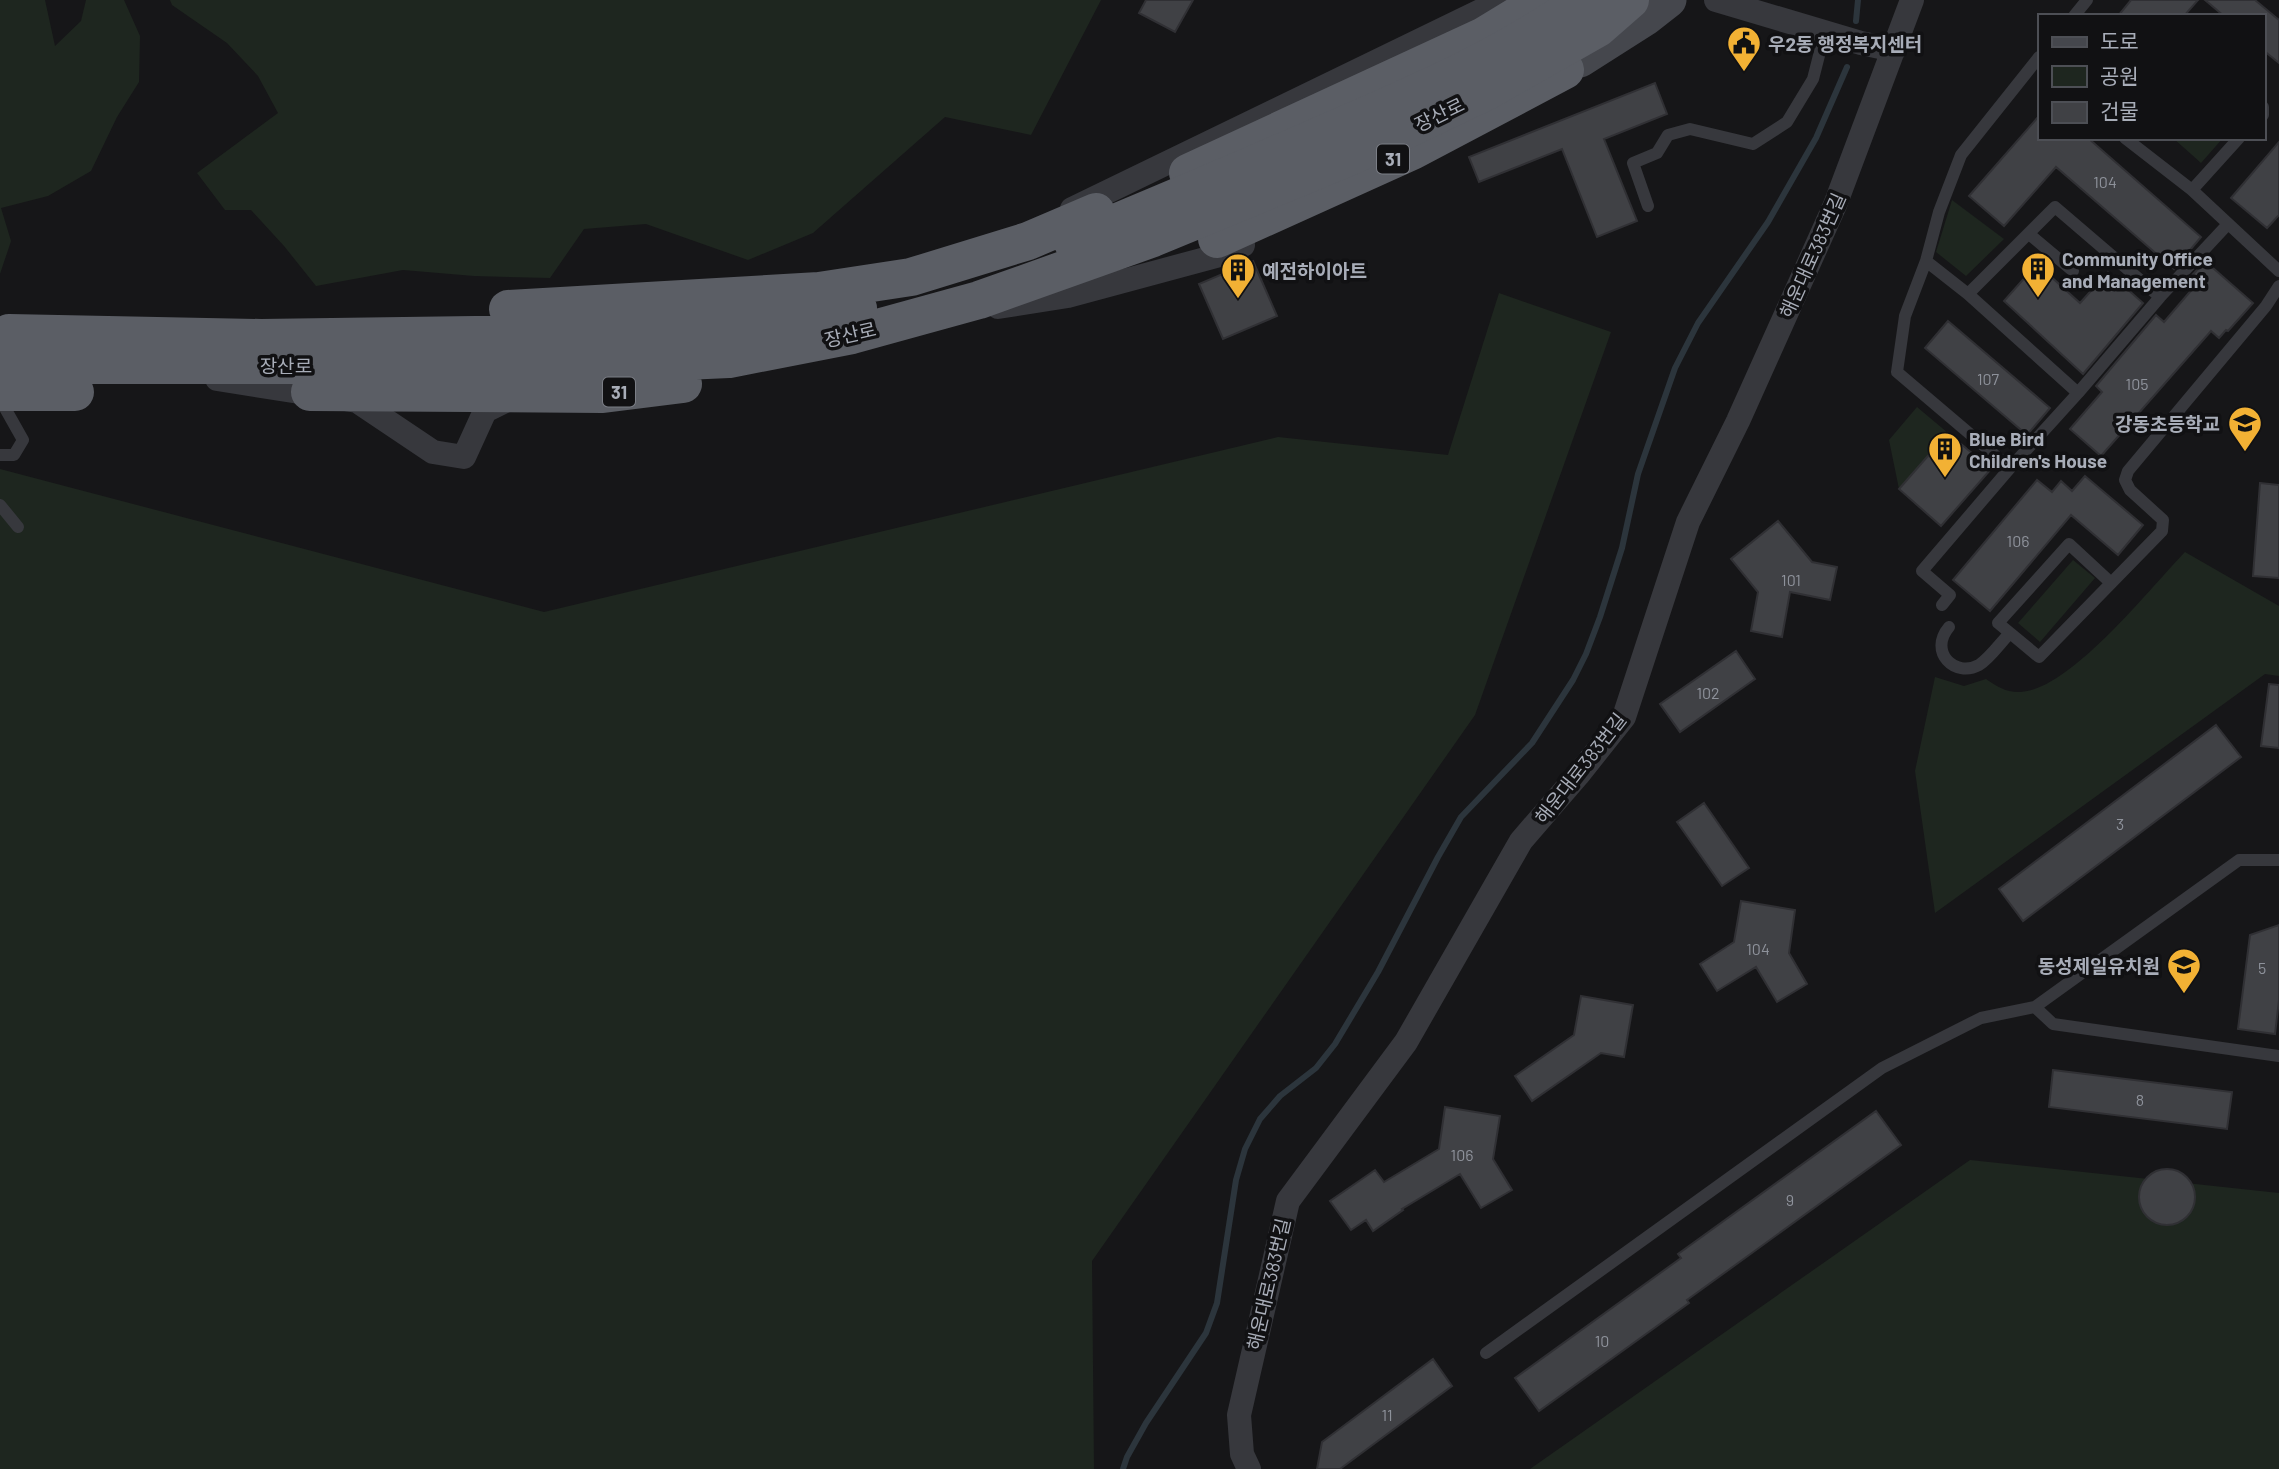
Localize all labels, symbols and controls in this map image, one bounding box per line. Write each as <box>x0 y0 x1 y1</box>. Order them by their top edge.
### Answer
legend <box>2038 14 2265 140</box>
public building icon: 우2동 행정복지센터 <box>1725 24 1763 73</box>
text: 도로 <box>2100 28 2139 53</box>
place label: 우2동 행정복지센터 <box>1768 32 1922 55</box>
text: 공원 <box>2100 63 2139 88</box>
street label: 장산로 <box>1410 92 1468 136</box>
text: 건물 <box>2100 98 2139 123</box>
road number: 31 <box>1377 144 1409 174</box>
house number: 104 <box>2093 172 2117 191</box>
street label: 해운대로383번길 <box>1774 189 1850 321</box>
place label: Community Office and Management <box>2062 247 2213 292</box>
building icon: Community Office and Management <box>2019 250 2057 299</box>
building icon: 예전하이아트 <box>1219 251 1257 300</box>
place label: 예전하이아트 <box>1262 259 1367 282</box>
street label: 장산로 <box>822 317 878 351</box>
street label: 장산로 <box>260 354 312 377</box>
house number: 107 <box>1977 369 2000 388</box>
house number: 105 <box>2126 374 2148 393</box>
road number: 31 <box>603 378 635 406</box>
school or university icon: 강동초등학교 <box>2226 404 2264 453</box>
place label: 강동초등학교 <box>2115 412 2220 435</box>
place label: Blue Bird Children's House <box>1969 427 2107 472</box>
building icon: Blue Bird Children's House <box>1926 430 1964 479</box>
house number: 106 <box>2007 531 2029 550</box>
house number: 101 <box>1781 570 1801 589</box>
house number: 102 <box>1696 683 1720 702</box>
street label: 해운대로383번길 <box>1530 708 1630 828</box>
house number: 3 <box>2116 814 2124 833</box>
house number: 104 <box>1746 939 1770 958</box>
school or university icon: 동성제일유치원 <box>2165 946 2203 995</box>
place label: 동성제일유치원 <box>2038 954 2160 977</box>
house number: 5 <box>2258 958 2266 977</box>
house number: 8 <box>2136 1090 2144 1109</box>
house number: 106 <box>1451 1145 1473 1164</box>
house number: 9 <box>1786 1190 1794 1209</box>
street label: 해운대로383번길 <box>1242 1216 1294 1352</box>
house number: 10 <box>1595 1331 1609 1350</box>
house number: 11 <box>1381 1405 1393 1424</box>

